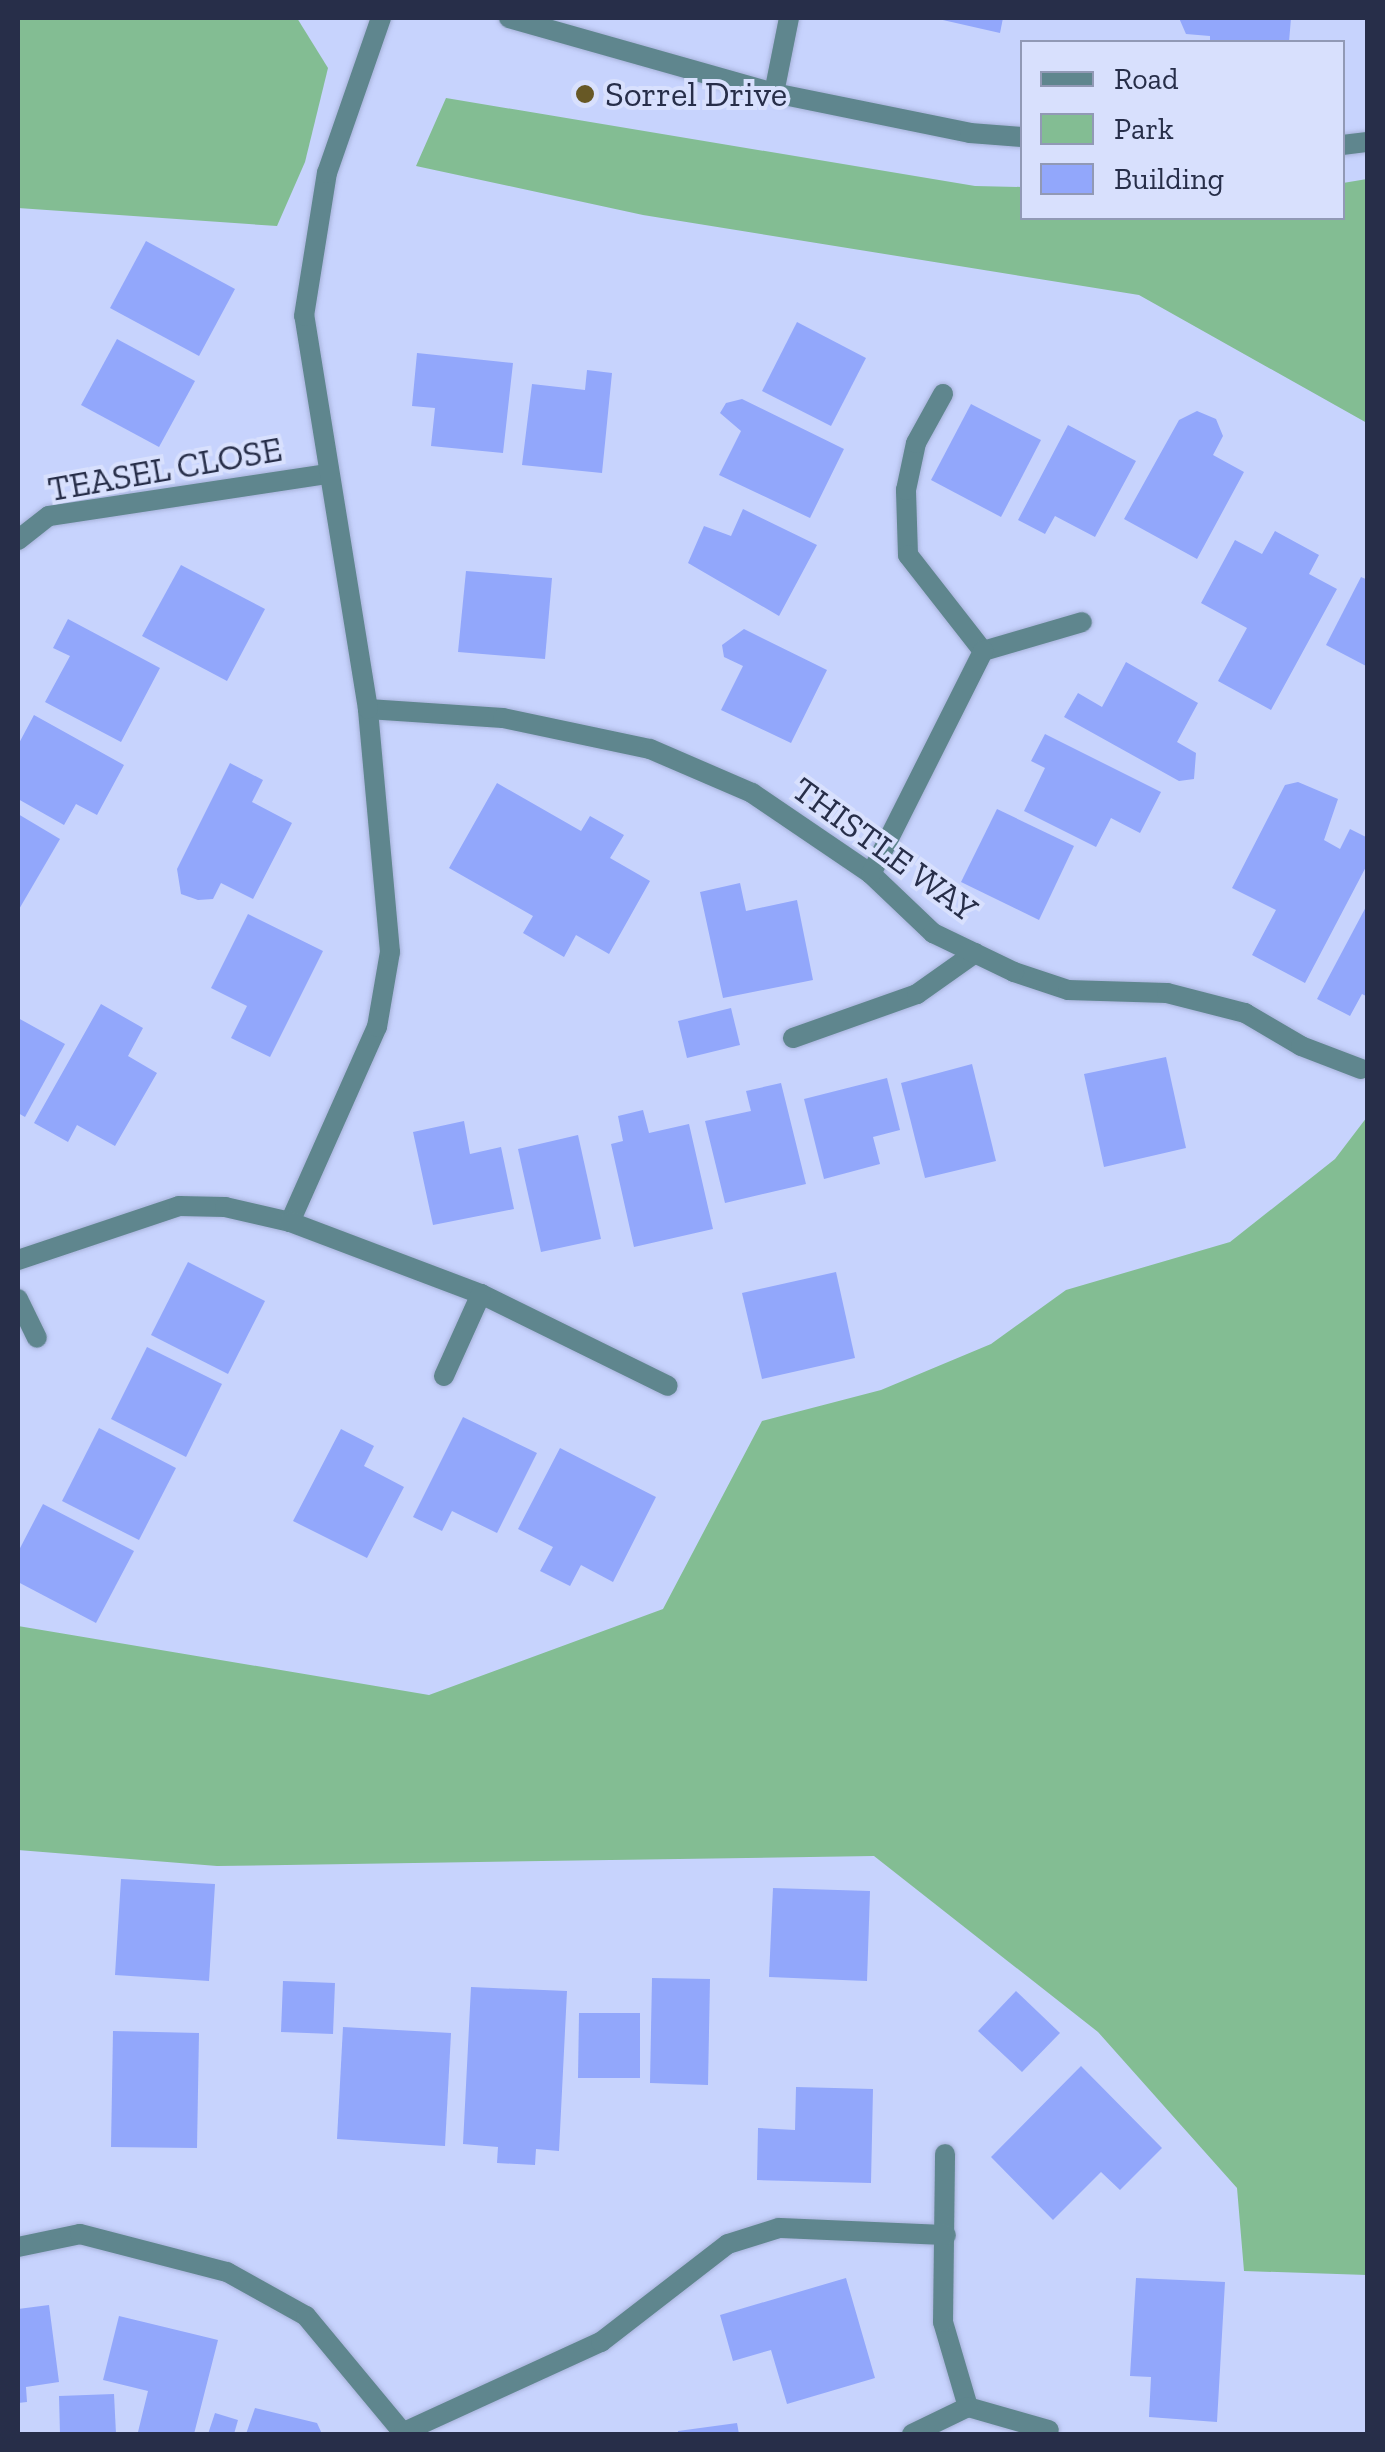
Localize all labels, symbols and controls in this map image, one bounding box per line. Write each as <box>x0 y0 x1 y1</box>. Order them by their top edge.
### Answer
legend <box>1020 40 1345 220</box>
text: Road <box>1114 61 1179 97</box>
place label: Sorrel Drive <box>605 73 787 115</box>
marker: Sorrel Drive <box>574 83 596 105</box>
text: Park <box>1114 111 1174 147</box>
text: Building <box>1114 161 1224 197</box>
street label: TEASEL CLOSE <box>44 428 286 510</box>
street label: THISTLE WAY <box>784 768 986 930</box>

